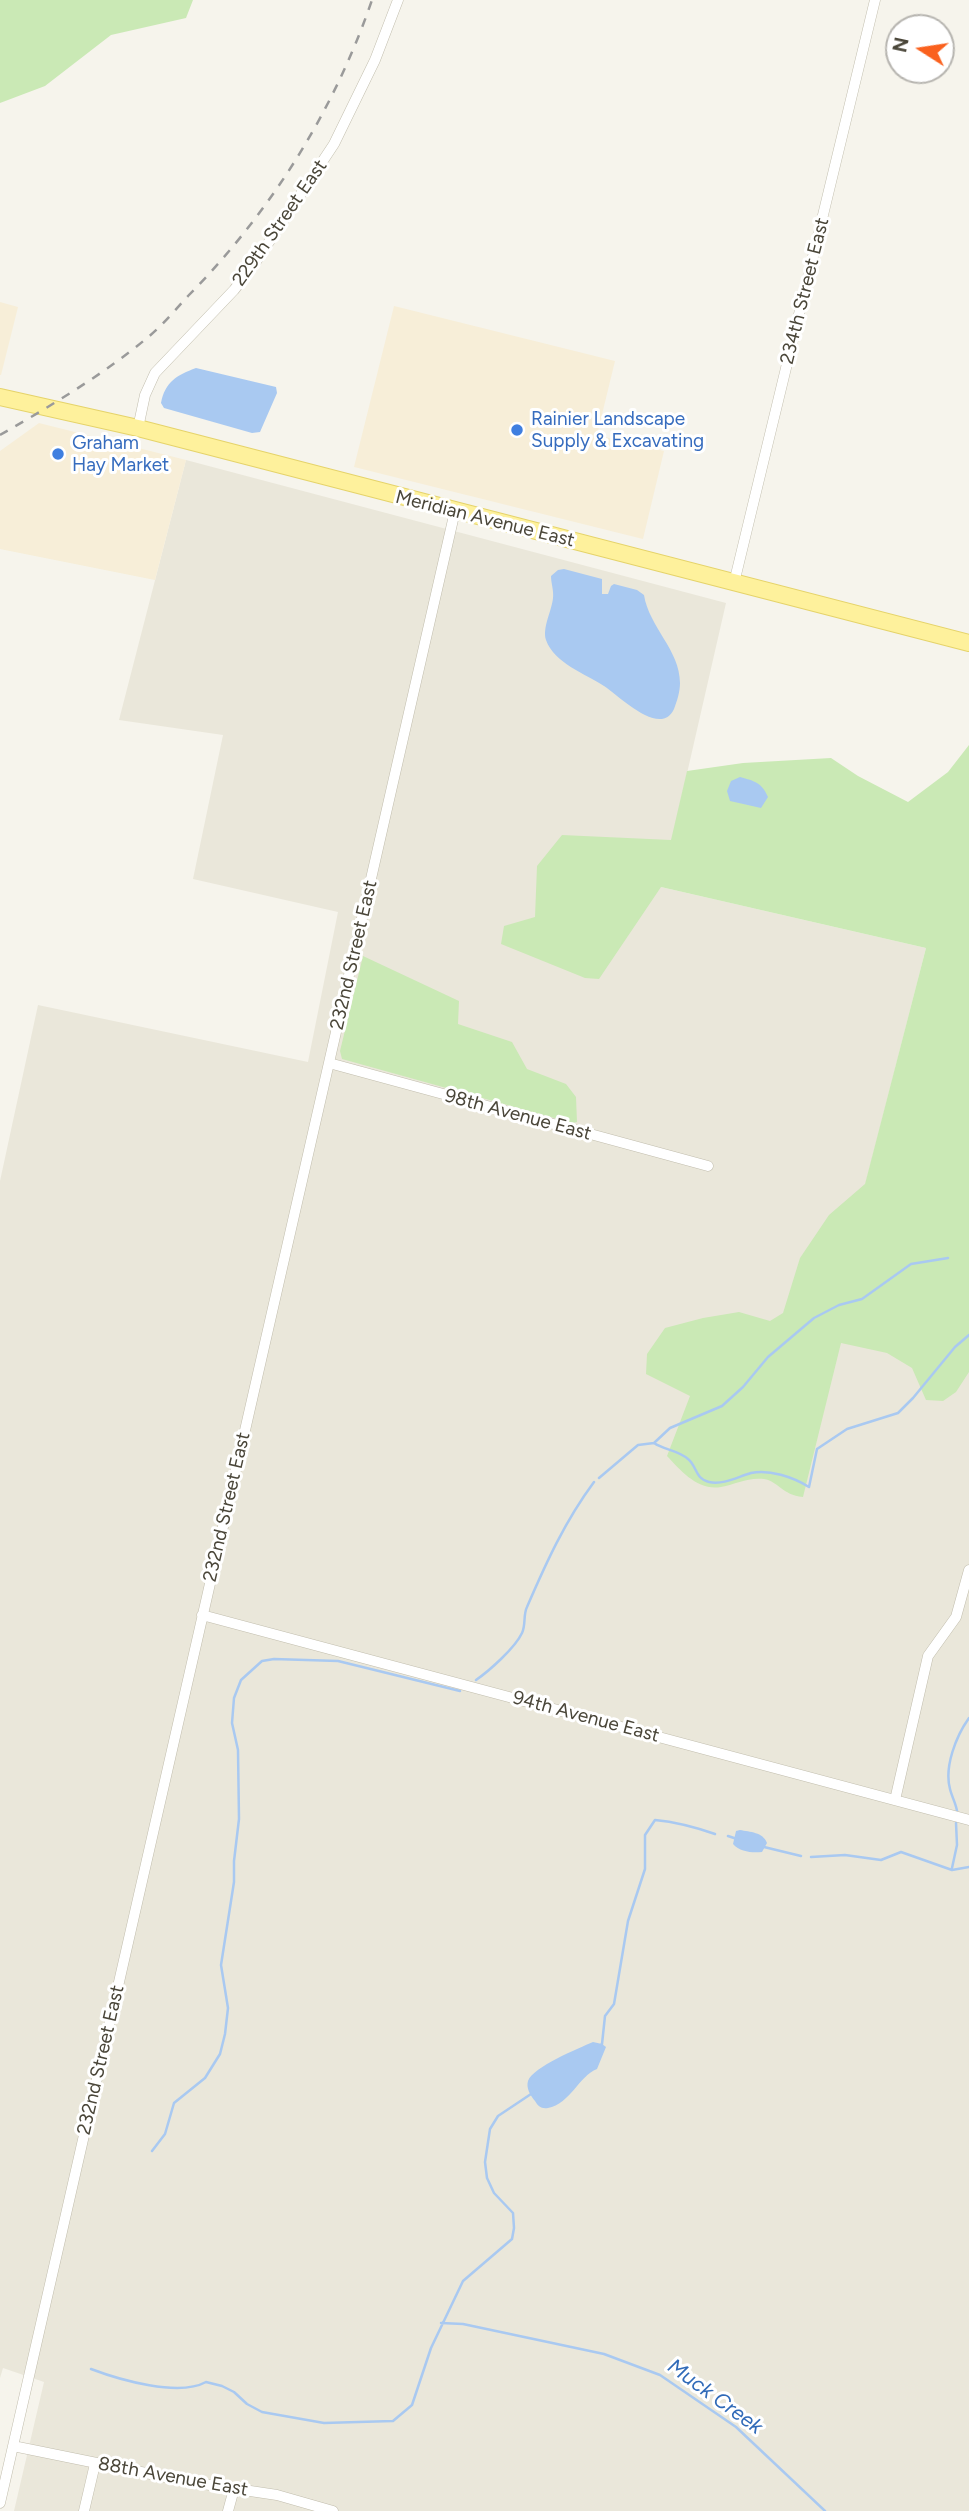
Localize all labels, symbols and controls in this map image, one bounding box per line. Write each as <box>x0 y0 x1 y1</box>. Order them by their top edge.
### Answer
north arrow <box>885 14 955 84</box>
text: N <box>888 35 914 55</box>
street label: 229th Street East <box>228 155 332 291</box>
street label: 234th Street East <box>776 215 834 367</box>
place label: Rainier Landscape Supply & Excavating <box>531 408 704 452</box>
marker: Rainier Landscape Supply & Excavating <box>509 422 525 438</box>
place label: Graham Hay Market <box>72 432 169 476</box>
marker: Graham Hay Market <box>50 446 66 462</box>
street label: Meridian Avenue East <box>393 486 577 552</box>
street label: 232nd Street East <box>326 878 382 1032</box>
street label: 98th Avenue East <box>442 1084 594 1146</box>
street label: 232nd Street East <box>199 1430 255 1584</box>
street label: 94th Avenue East <box>510 1686 662 1748</box>
street label: 232nd Street East <box>73 1983 129 2137</box>
water label: Muck Creek <box>662 2354 768 2440</box>
street label: 88th Avenue East <box>96 2453 250 2501</box>

